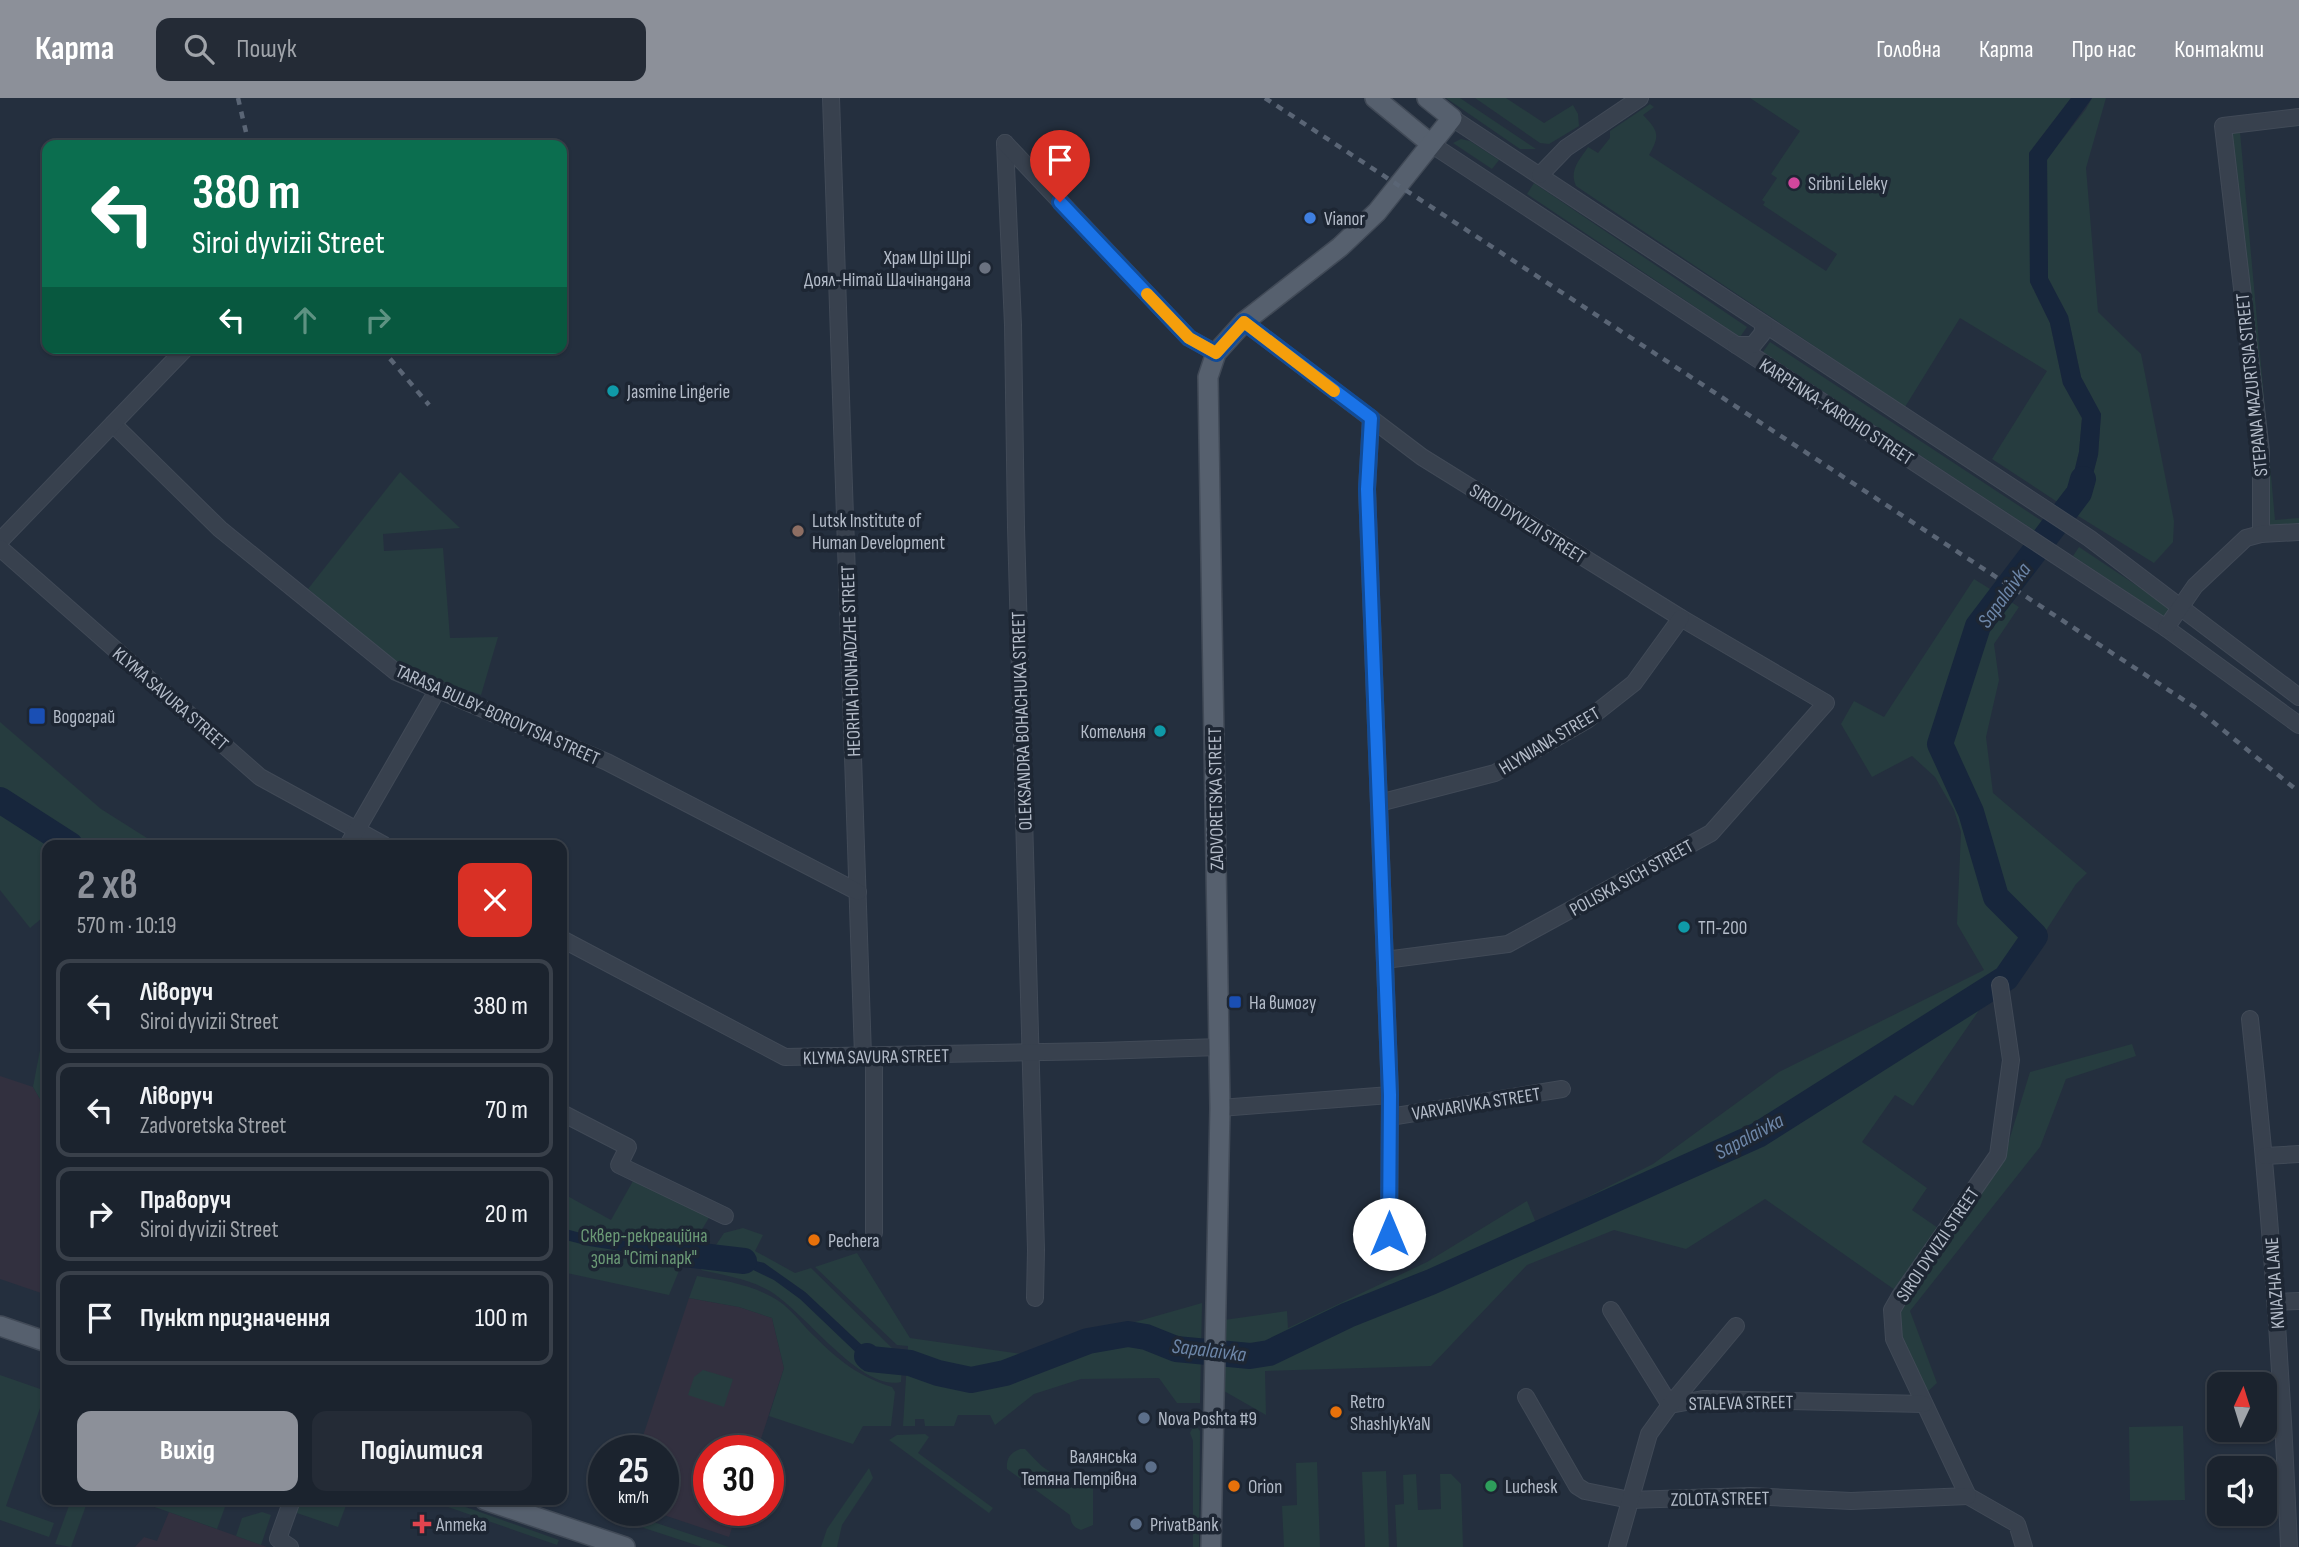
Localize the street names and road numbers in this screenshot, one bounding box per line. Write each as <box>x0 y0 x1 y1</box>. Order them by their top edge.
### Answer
street label: STEPANA MAZURTSIA STREET <box>2231 292 2274 478</box>
street label: KARPENKA-KAROHO STREET <box>1755 354 1918 471</box>
street label: SIROI DYVIZII STREET <box>1465 479 1590 569</box>
street label: HEORHIA HONHADZHE STREET <box>837 564 866 757</box>
street label: OLEKSANDRA BOHACHUKA STREET <box>1007 611 1038 831</box>
street label: KLYMA SAVURA STREET <box>107 643 233 756</box>
street label: TARASA BULBY-BOROVTSIA STREET <box>392 660 603 771</box>
street label: HLYNIANA STREET <box>1495 702 1605 780</box>
street label: ZADVORETSKA STREET <box>1204 727 1229 871</box>
street label: POLISKA SICH STREET <box>1566 835 1698 922</box>
street label: KLYMA SAVURA STREET <box>803 1045 950 1070</box>
street label: VARVARIVKA STREET <box>1410 1083 1542 1126</box>
street label: SIROI DYVIZII STREET <box>1892 1183 1985 1306</box>
street label: KNIAZHA LANE <box>2261 1236 2290 1330</box>
street label: STALEVA STREET <box>1688 1391 1794 1416</box>
street label: ZOLOTA STREET <box>1670 1487 1770 1512</box>

